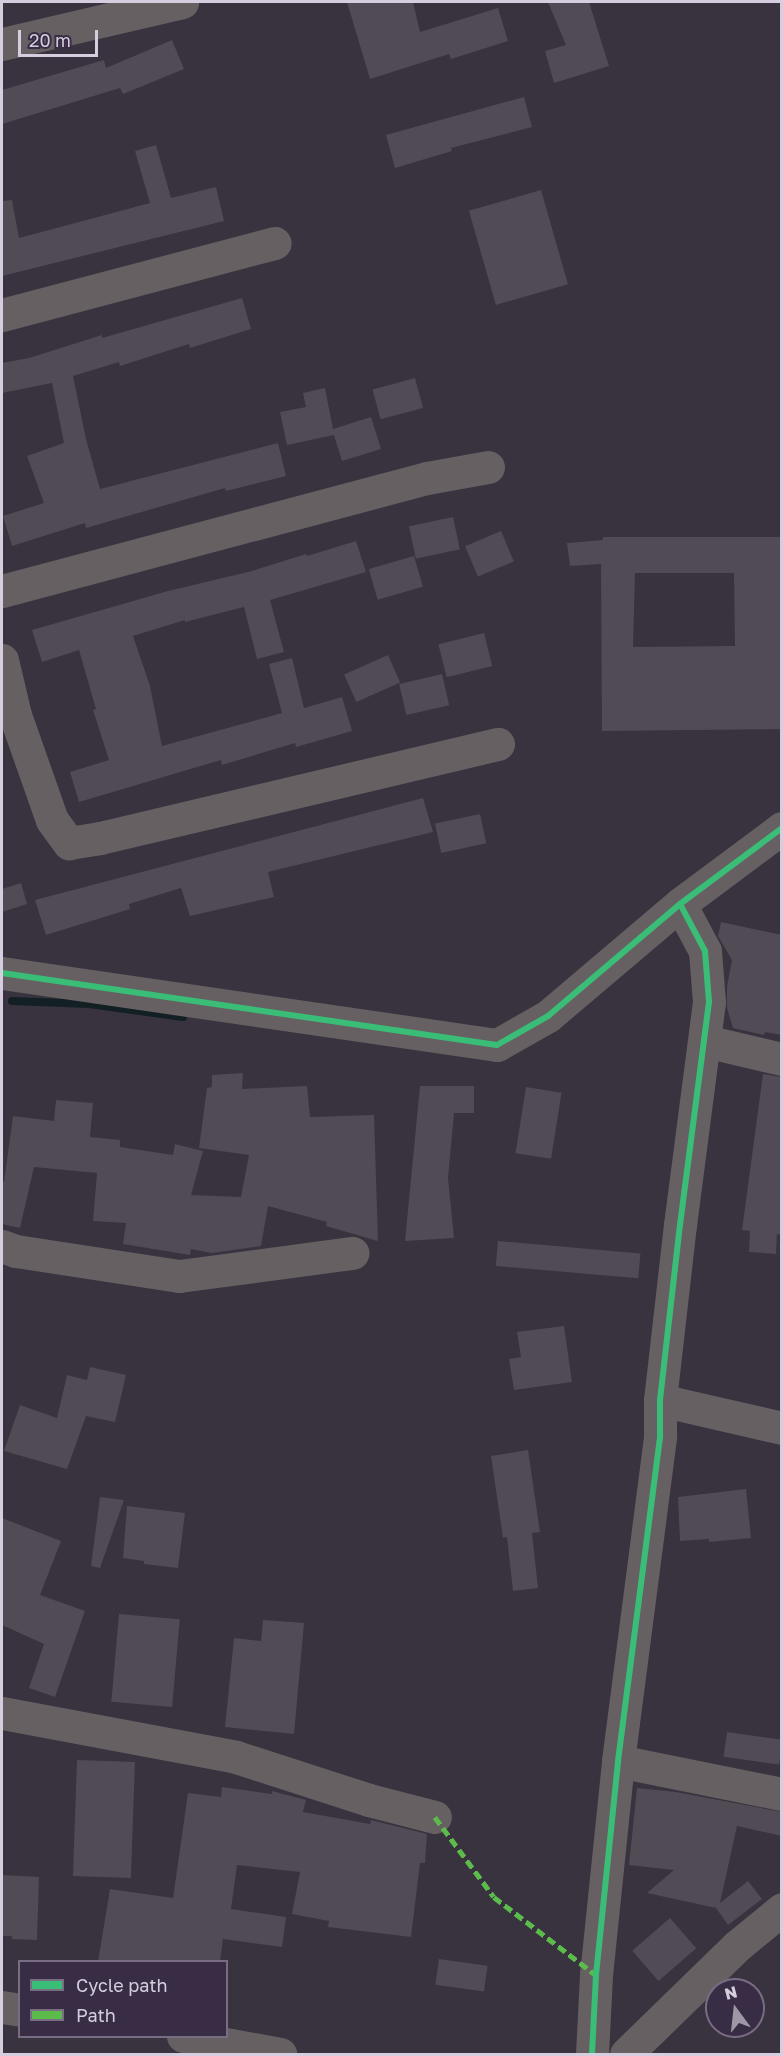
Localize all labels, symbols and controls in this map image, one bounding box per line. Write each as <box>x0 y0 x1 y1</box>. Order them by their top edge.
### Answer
scale bar <box>21 18 100 56</box>
text: 20 m <box>29 29 71 51</box>
legend <box>18 1960 228 2038</box>
text: Cycle path <box>76 1974 168 1996</box>
north arrow <box>705 1978 765 2038</box>
text: N <box>722 1981 739 2004</box>
text: Path <box>76 2004 116 2026</box>

